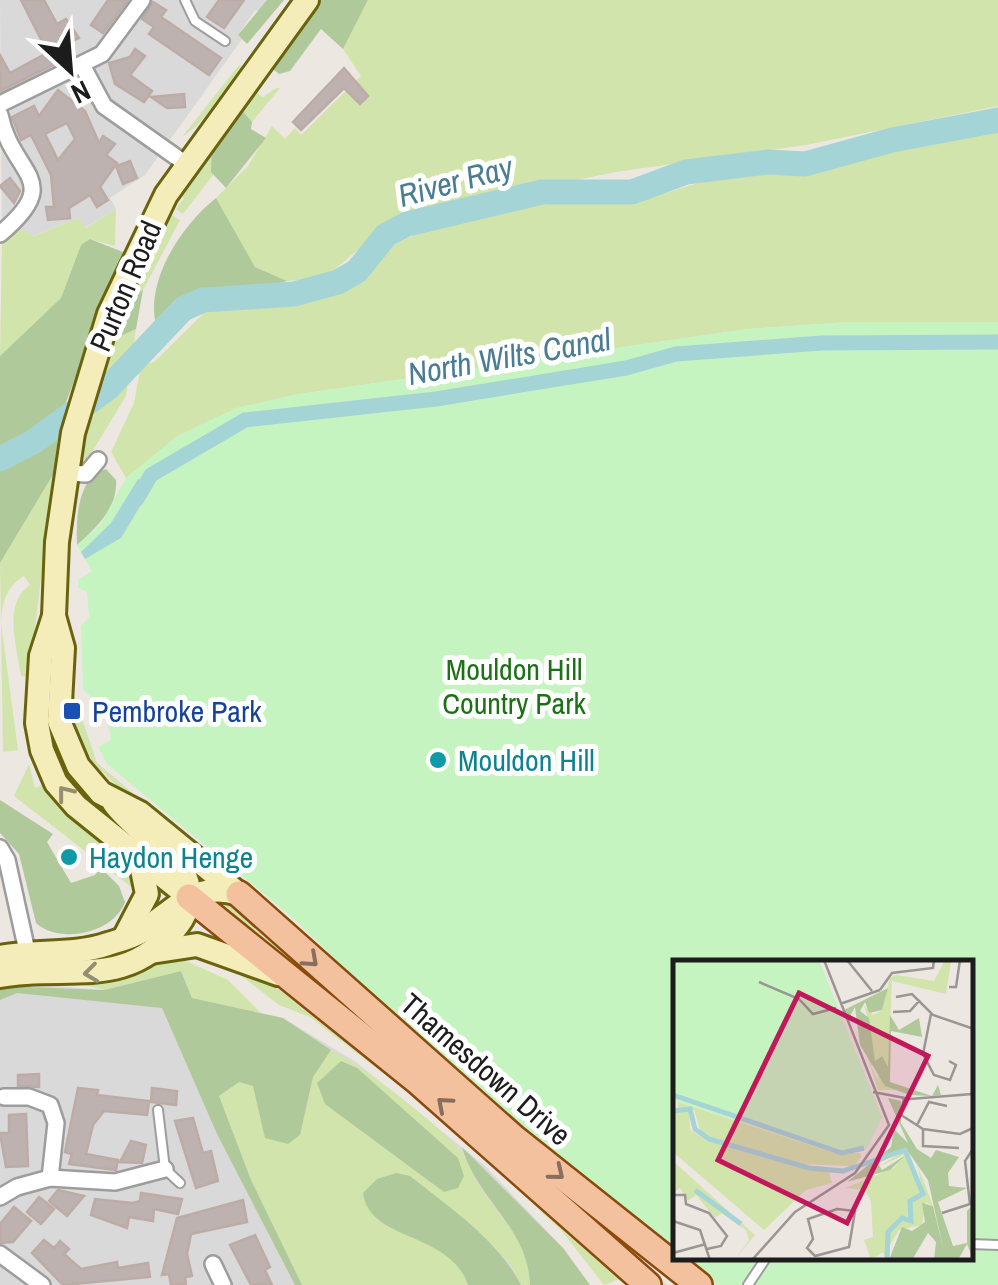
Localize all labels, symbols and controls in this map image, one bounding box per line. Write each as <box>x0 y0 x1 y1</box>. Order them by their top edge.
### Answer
north arrow <box>20 20 120 120</box>
text: N <box>65 72 97 113</box>
water label: River Ray <box>393 145 519 217</box>
street label: Purton Road <box>80 215 170 357</box>
water label: North Wilts Canal <box>404 317 615 395</box>
park label: Mouldon Hill Country Park <box>442 649 586 723</box>
place label: Pembroke Park <box>92 691 262 731</box>
marker: Pembroke Park <box>61 700 83 722</box>
place label: Mouldon Hill <box>458 740 595 780</box>
marker: Mouldon Hill <box>427 749 449 771</box>
one-way arrow <box>59 786 77 804</box>
place label: Haydon Henge <box>89 837 253 877</box>
marker: Haydon Henge <box>58 846 80 868</box>
one-way arrow <box>299 948 318 966</box>
inset map <box>673 960 973 1260</box>
one-way arrow <box>83 962 99 983</box>
street label: Thamesdown Drive <box>392 984 580 1154</box>
one-way arrow <box>437 1098 456 1116</box>
one-way arrow <box>545 1161 563 1179</box>

